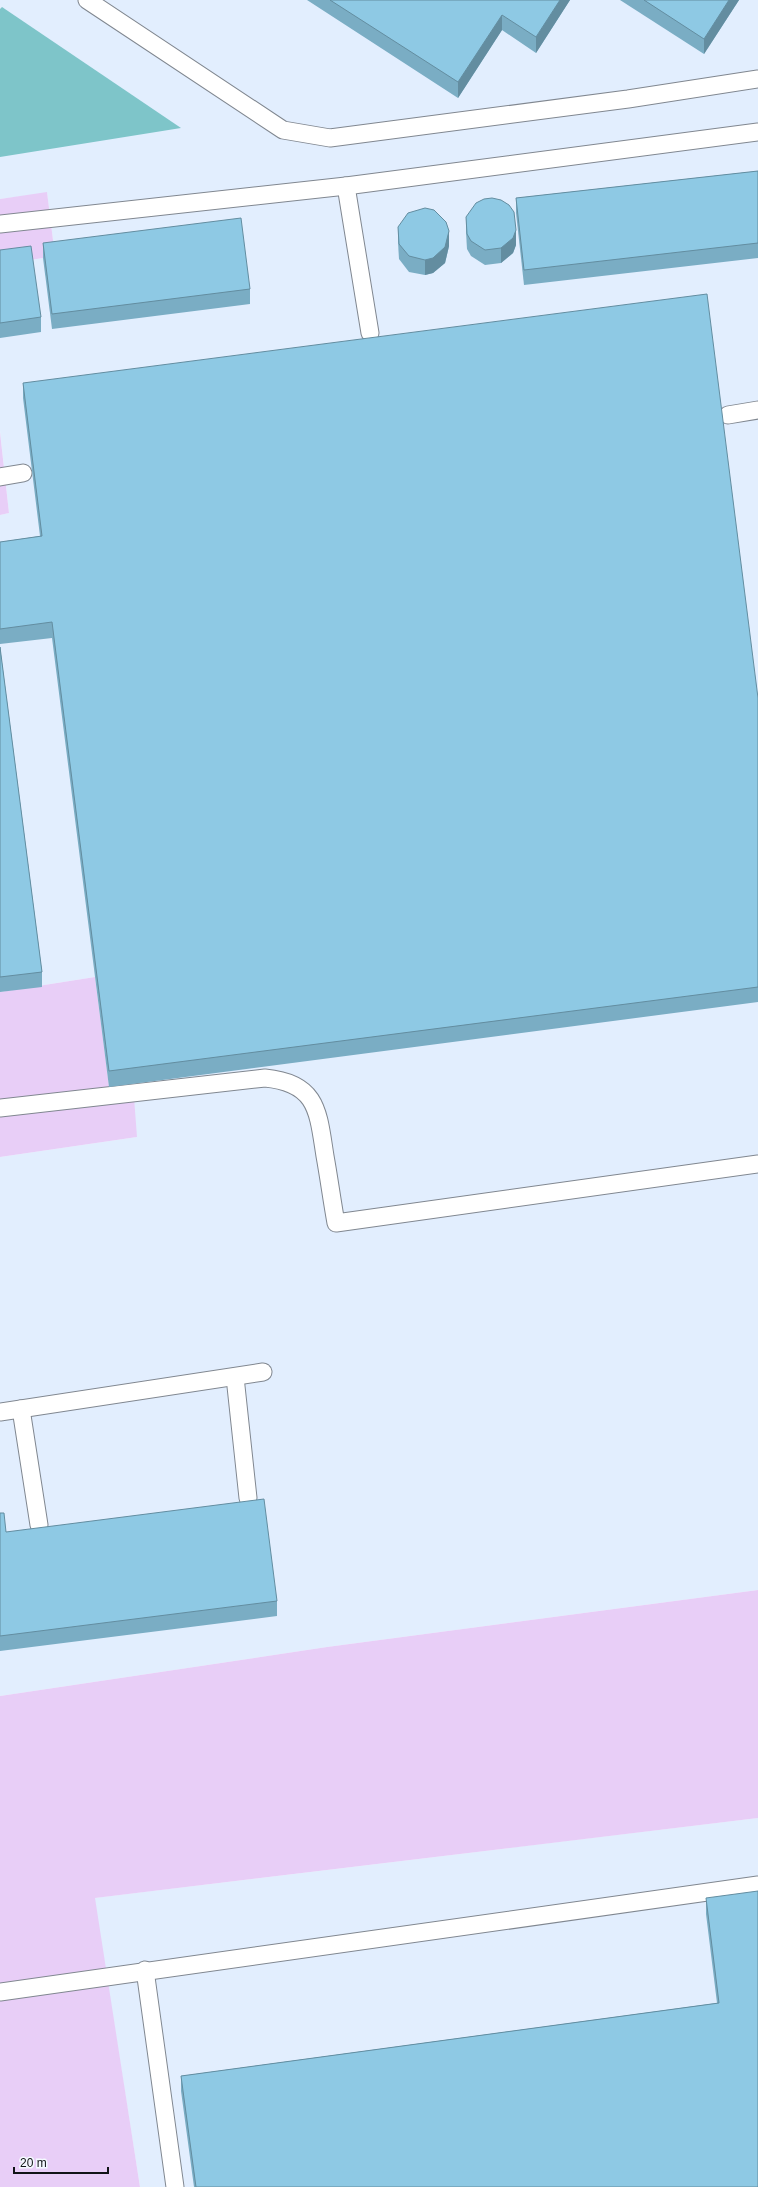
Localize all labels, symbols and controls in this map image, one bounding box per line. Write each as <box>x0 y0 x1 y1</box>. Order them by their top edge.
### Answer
scale bar <box>14 2149 108 2175</box>
text: 20 m <box>20 2156 47 2170</box>

